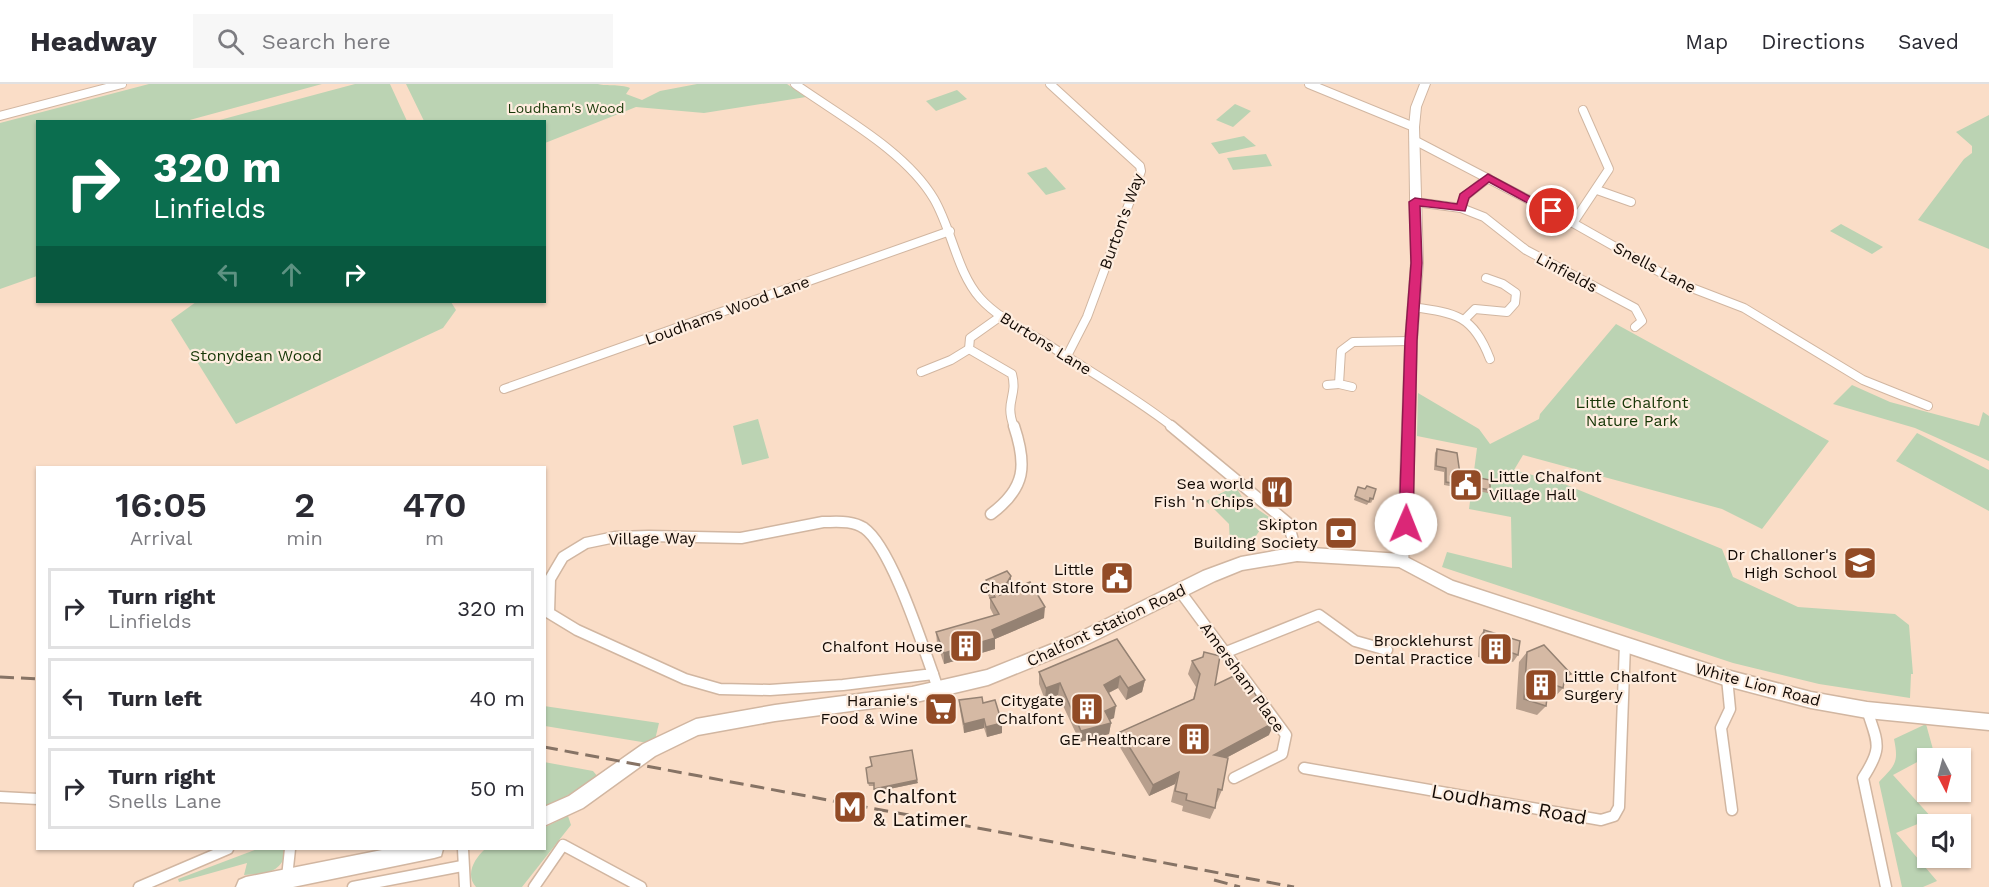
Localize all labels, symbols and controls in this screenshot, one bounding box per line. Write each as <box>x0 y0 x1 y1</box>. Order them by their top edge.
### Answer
search box <box>193 14 613 68</box>
text: Headway <box>30 25 157 58</box>
icon: search <box>214 25 247 58</box>
text: Search here <box>262 29 391 54</box>
text: Map <box>1685 29 1728 54</box>
text: Directions <box>1761 29 1865 54</box>
text: Saved <box>1898 29 1959 54</box>
park label: Loudham's Wood <box>507 100 625 116</box>
text: 320 m <box>153 143 282 192</box>
icon: right <box>54 144 132 222</box>
street label: Burton's Way <box>1095 170 1148 272</box>
pin <box>1526 185 1577 236</box>
text: Linfields <box>153 193 266 225</box>
icon: arrive <box>1535 194 1568 227</box>
street label: Snells Lane <box>1610 238 1699 297</box>
street label: Linfields <box>1533 248 1601 297</box>
icon: left <box>212 258 245 291</box>
icon: ahead <box>275 258 308 291</box>
icon: right <box>338 258 371 291</box>
street label: Loudhams Wood Lane <box>642 272 812 349</box>
street label: Burtons Lane <box>997 308 1095 379</box>
park label: Stonydean Wood <box>190 346 322 365</box>
park label: Little Chalfont Nature Park <box>1576 393 1689 430</box>
public building icon: Little Chalfont Village Hall <box>1448 467 1484 503</box>
place label: Little Chalfont Village Hall <box>1489 467 1602 504</box>
place label: Sea world Fish 'n Chips <box>1153 474 1254 511</box>
restaurant icon: Sea world Fish 'n Chips <box>1259 474 1295 510</box>
text: 16:05 <box>115 484 207 526</box>
text: 2 <box>294 484 315 526</box>
text: 470 <box>402 484 467 526</box>
position arrow <box>1374 492 1438 556</box>
place label: Skipton Building Society <box>1193 515 1319 552</box>
bank icon: Skipton Building Society <box>1323 515 1359 551</box>
text: Arrival <box>130 526 192 550</box>
text: min <box>286 526 323 550</box>
text: m <box>425 526 444 550</box>
street label: Village Way <box>608 528 697 549</box>
place label: Dr Challoner's High School <box>1727 545 1837 582</box>
school or university icon: Dr Challoner's High School <box>1842 545 1878 581</box>
place label: Little Chalfont Store <box>979 560 1094 597</box>
public building icon: Little Chalfont Store <box>1099 560 1135 596</box>
street label: Chalfont Station Road <box>1024 580 1189 671</box>
text: Turn right <box>108 584 215 609</box>
icon: right <box>57 592 90 625</box>
text: 320 m <box>457 596 525 621</box>
text: Linfields <box>108 609 191 633</box>
street label: Amersham Place <box>1196 619 1289 736</box>
building icon: Chalfont House <box>948 628 984 664</box>
place label: Brocklehurst Dental Practice <box>1354 631 1473 668</box>
building icon: Brocklehurst Dental Practice <box>1478 631 1514 667</box>
place label: Chalfont House <box>822 637 943 656</box>
street label: White Lion Road <box>1693 659 1823 710</box>
building icon: Little Chalfont Surgery <box>1523 667 1559 703</box>
place label: Little Chalfont Surgery <box>1564 667 1677 704</box>
icon: left <box>57 682 90 715</box>
text: Turn left <box>108 686 202 711</box>
text: 40 m <box>469 686 525 711</box>
place label: Haranie's Food & Wine <box>821 691 918 728</box>
supermarket icon: Haranie's Food & Wine <box>923 691 959 727</box>
place label: Citygate Chalfont <box>997 691 1064 728</box>
building icon: Citygate Chalfont <box>1069 691 1105 727</box>
building icon: GE Healthcare <box>1176 721 1212 757</box>
place label: GE Healthcare <box>1059 730 1171 749</box>
north arrow <box>1917 748 1971 802</box>
map controls <box>1917 748 1971 868</box>
text: Turn right <box>108 764 215 789</box>
icon: right <box>57 772 90 805</box>
text: 50 m <box>470 776 525 801</box>
street label: Loudhams Road <box>1429 779 1589 829</box>
place label: Chalfont & Latimer <box>873 784 968 831</box>
text: Snells Lane <box>108 789 221 813</box>
metro station icon: Chalfont & Latimer <box>832 789 868 825</box>
button: sound <box>1917 814 1971 868</box>

